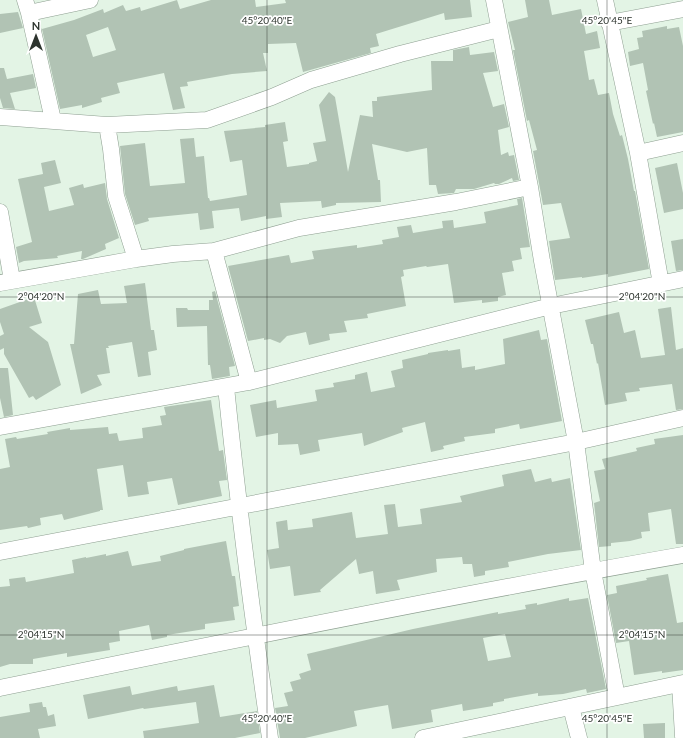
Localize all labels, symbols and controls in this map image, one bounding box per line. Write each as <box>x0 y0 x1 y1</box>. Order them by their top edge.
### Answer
text: 45°20'40"E <box>242 14 292 26</box>
text: 45°20'45"E <box>582 14 632 26</box>
north arrow <box>16 16 56 56</box>
text: N <box>32 19 40 32</box>
text: 2°04'20"N <box>18 290 64 302</box>
text: 2°04'20"N <box>619 290 665 302</box>
text: 2°04'15"N <box>18 628 64 640</box>
text: 2°04'15"N <box>619 628 665 640</box>
text: 45°20'40"E <box>242 712 292 724</box>
text: 45°20'45"E <box>582 712 632 724</box>

